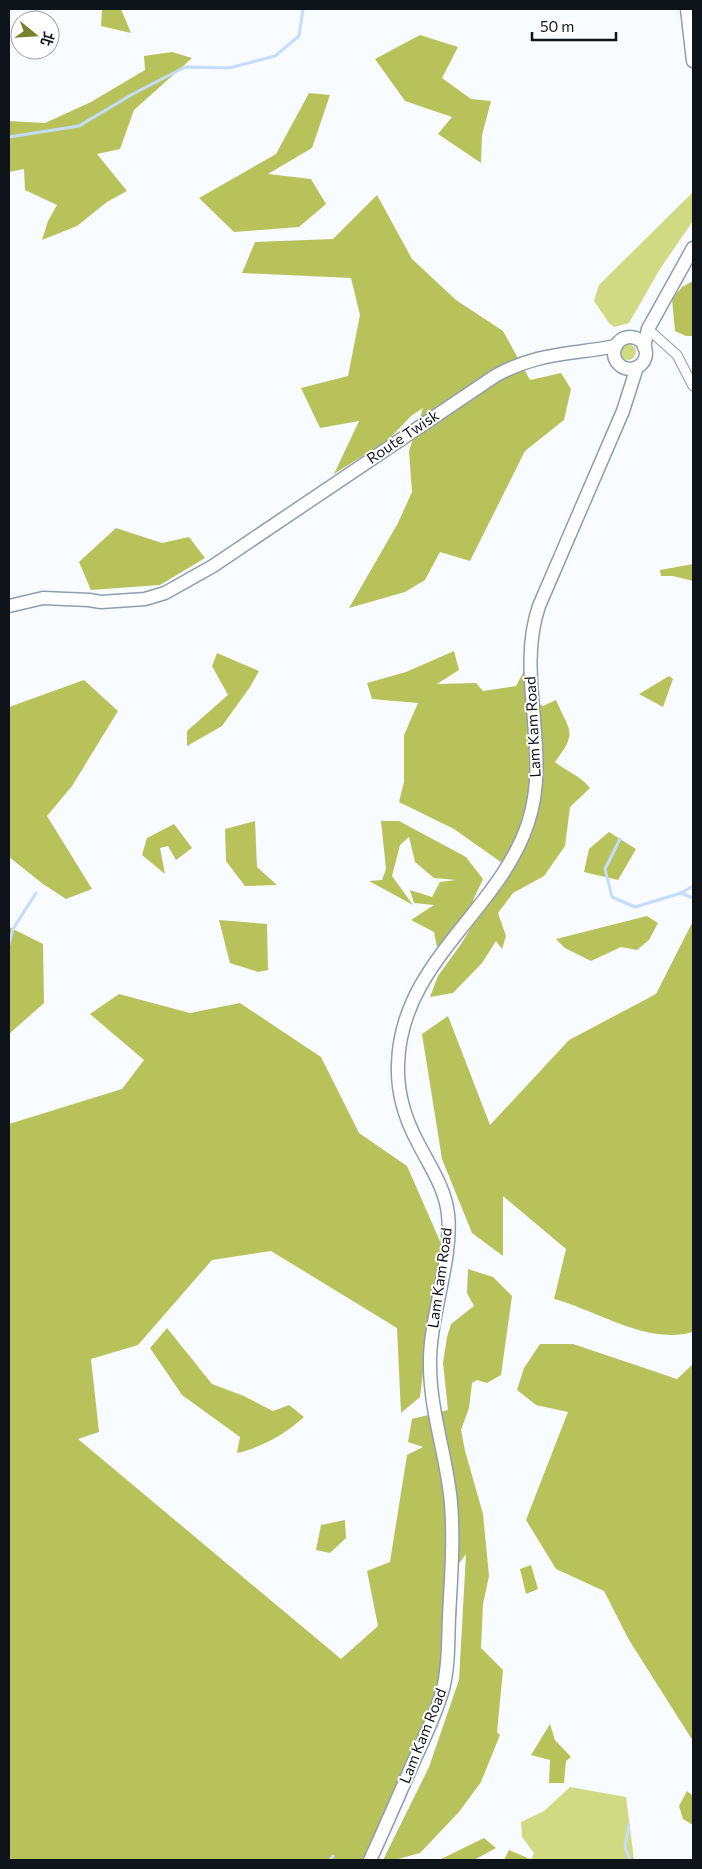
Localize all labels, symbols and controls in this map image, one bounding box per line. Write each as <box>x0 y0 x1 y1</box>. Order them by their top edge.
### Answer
north arrow <box>10 10 60 60</box>
scale bar <box>532 10 616 42</box>
text: 50 m <box>540 17 574 35</box>
text: 北 <box>38 30 58 48</box>
street label: Route Twisk <box>363 405 442 467</box>
street label: Lam Kam Road <box>520 676 544 778</box>
street label: Lam Kam Road <box>423 1226 455 1329</box>
street label: Lam Kam Road <box>395 1685 449 1786</box>

